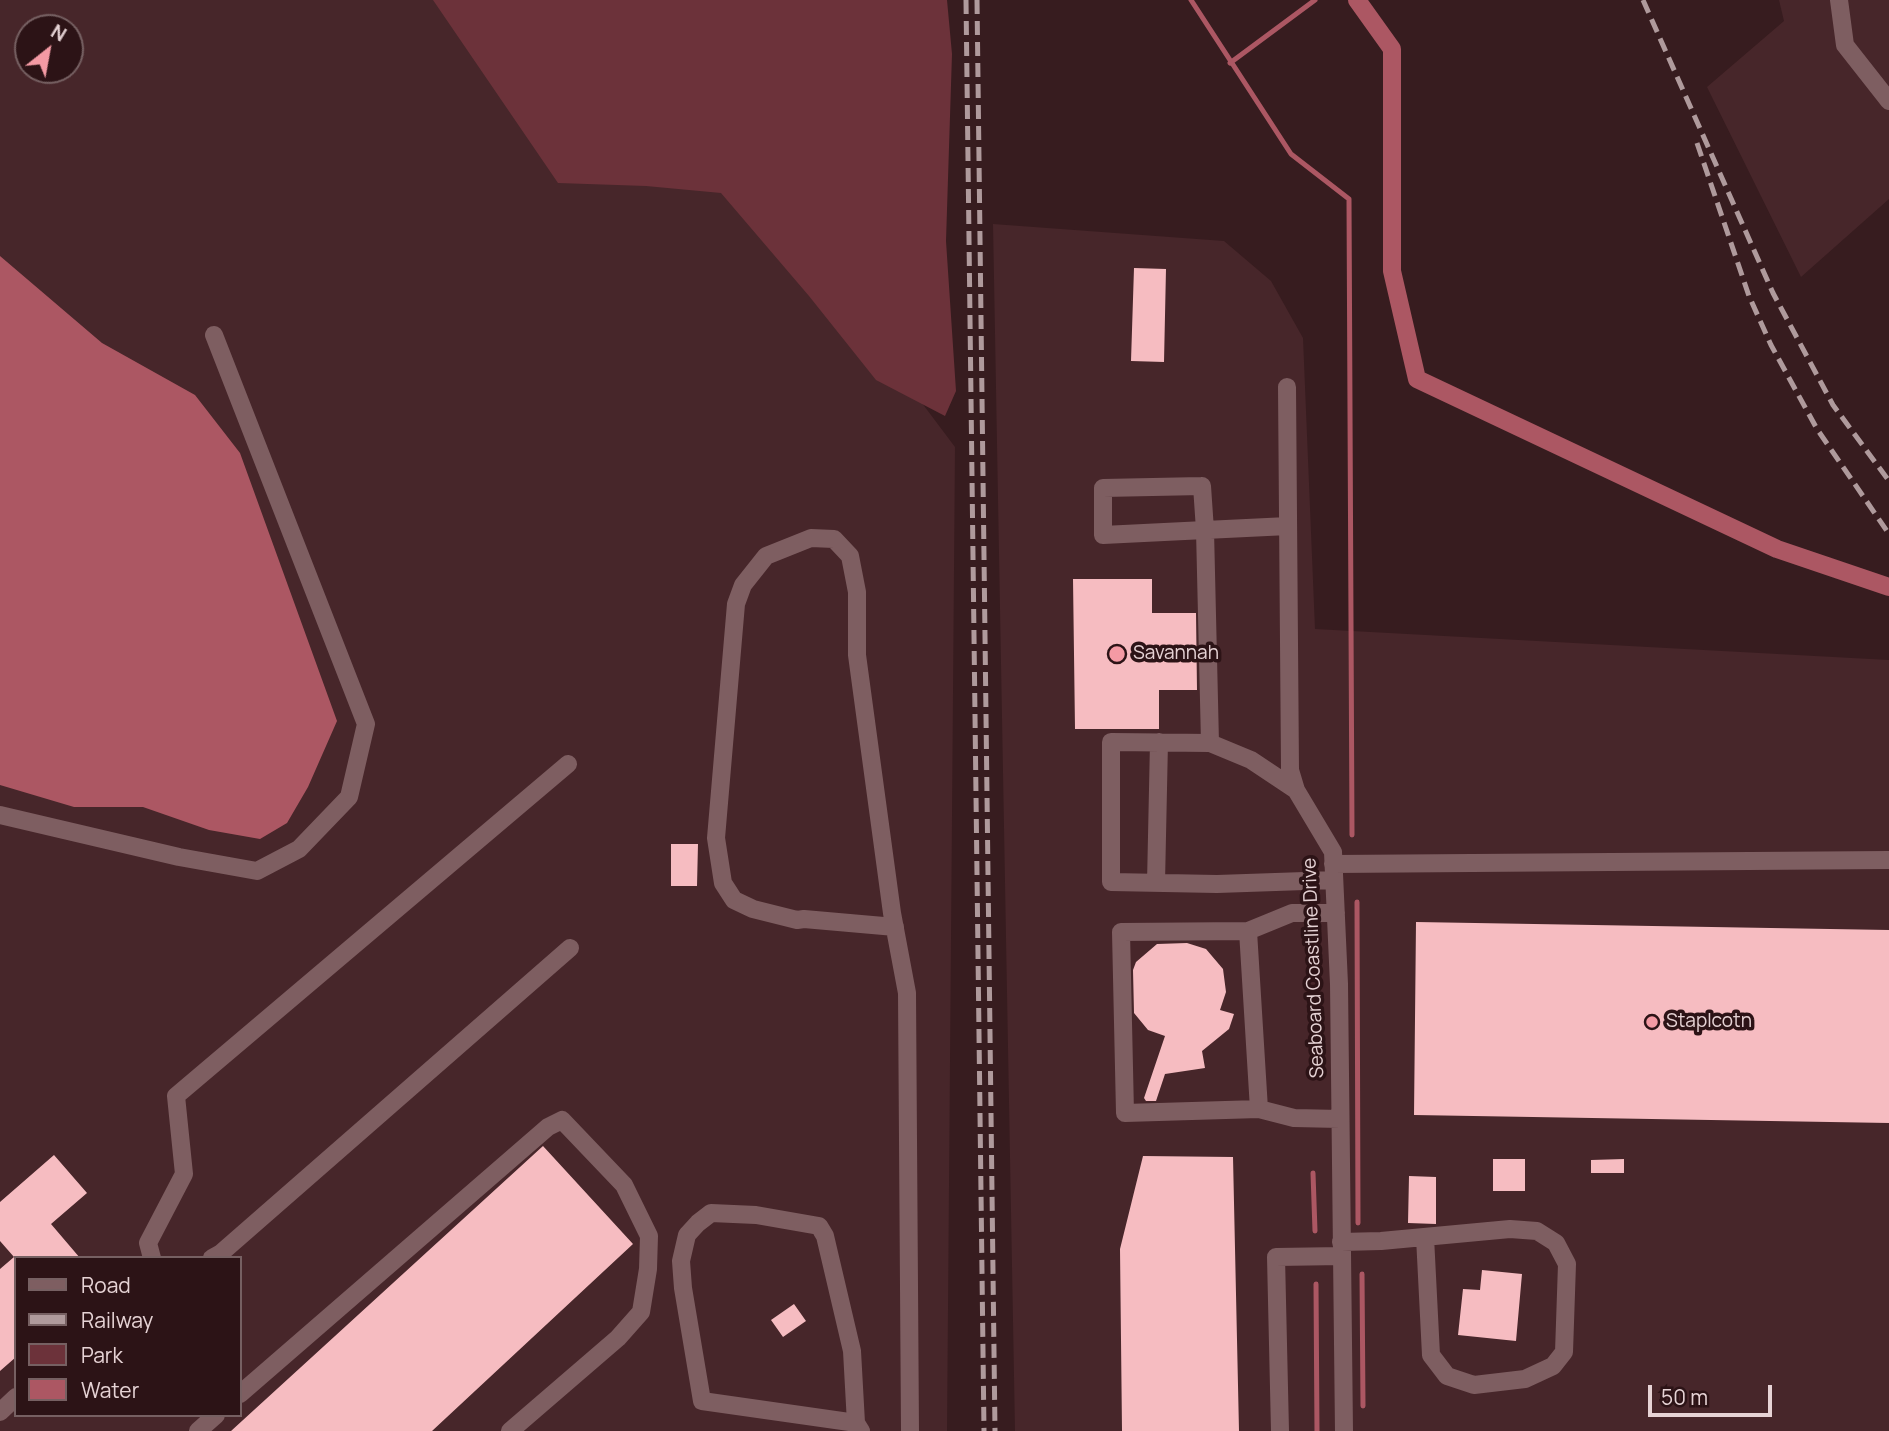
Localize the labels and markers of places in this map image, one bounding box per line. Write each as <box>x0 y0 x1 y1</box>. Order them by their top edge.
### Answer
place label: Savannah <box>1133 643 1219 665</box>
marker: Savannah <box>1107 644 1127 664</box>
place label: Staplcotn <box>1666 1011 1752 1033</box>
marker: Staplcotn <box>1644 1014 1660 1030</box>

